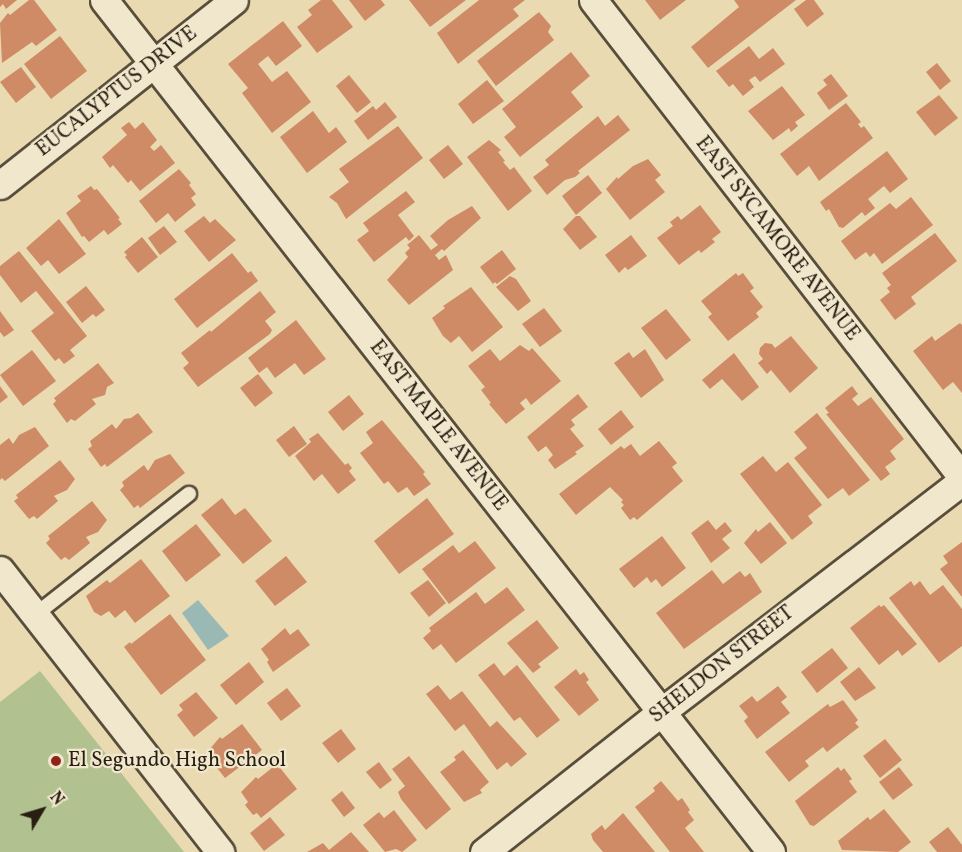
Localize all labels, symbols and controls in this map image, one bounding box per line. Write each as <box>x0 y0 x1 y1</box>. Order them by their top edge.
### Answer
street label: EUCALYPTUS DRIVE <box>31 21 203 163</box>
street label: EAST SYCAMORE AVENUE <box>689 131 865 347</box>
street label: EAST MAPLE AVENUE <box>363 335 513 517</box>
street label: SHELDON STREET <box>645 601 799 729</box>
place label: El Segundo High School <box>68 748 286 774</box>
marker: El Segundo High School <box>49 754 63 768</box>
north arrow <box>12 780 72 840</box>
text: N <box>44 788 68 810</box>

